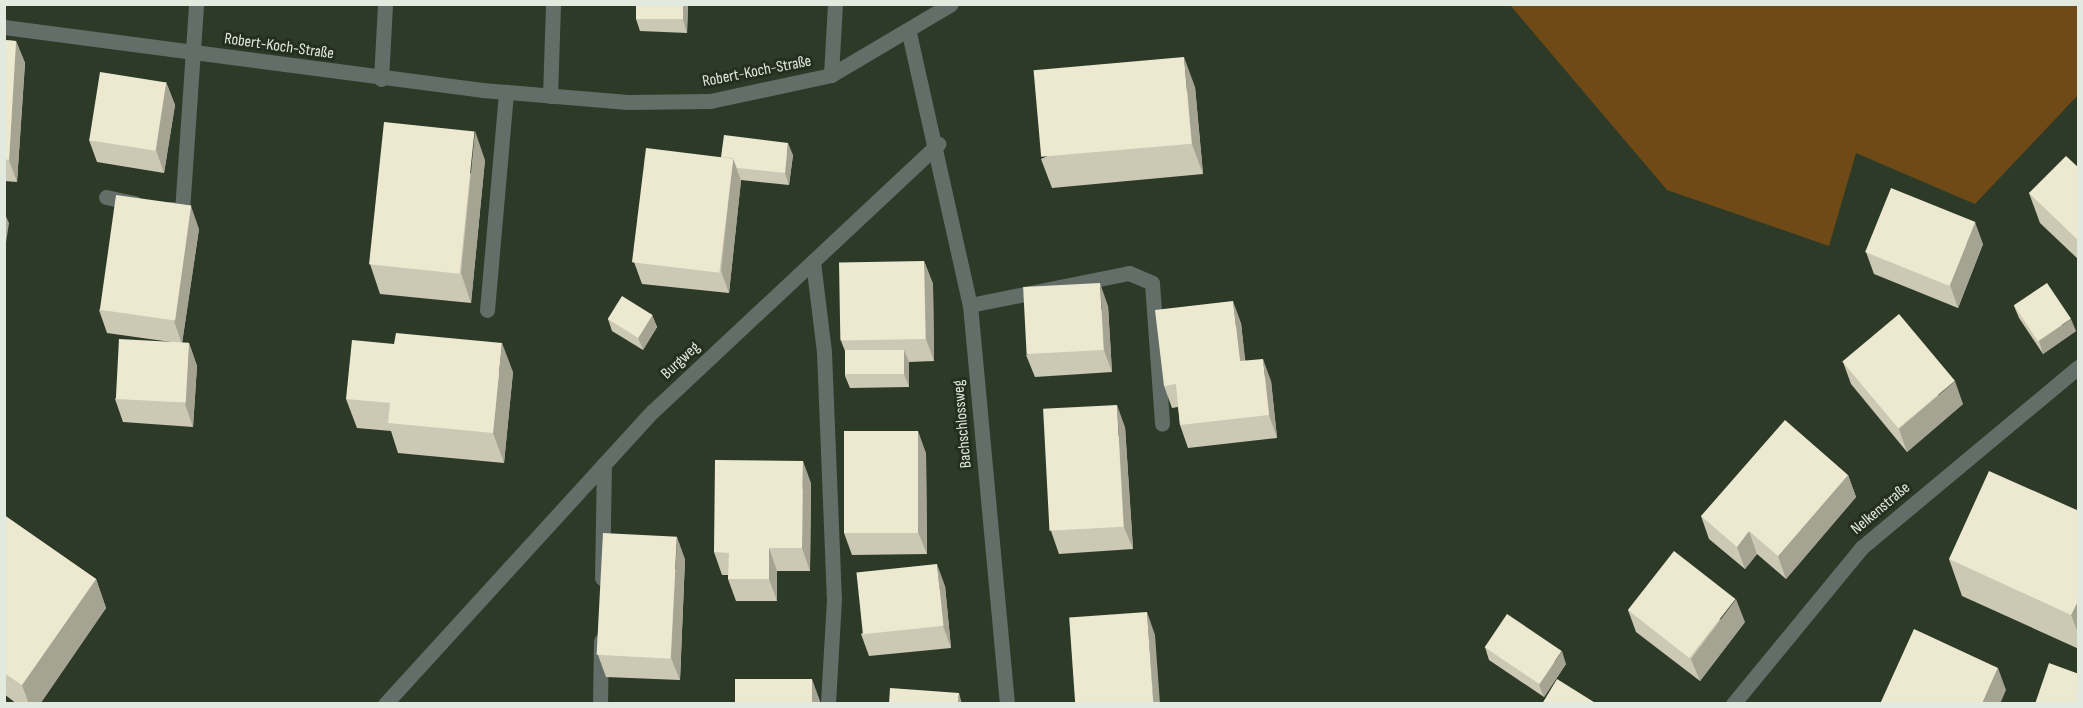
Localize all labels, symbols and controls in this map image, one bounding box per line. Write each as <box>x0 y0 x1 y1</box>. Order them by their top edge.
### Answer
street label: Robert-Koch-Straße <box>223 30 335 64</box>
street label: Robert-Koch-Straße <box>701 52 813 92</box>
street label: Burgweg <box>658 338 704 384</box>
street label: Bachschlossweg <box>950 379 976 469</box>
street label: Nelkenstraße <box>1848 479 1914 539</box>

